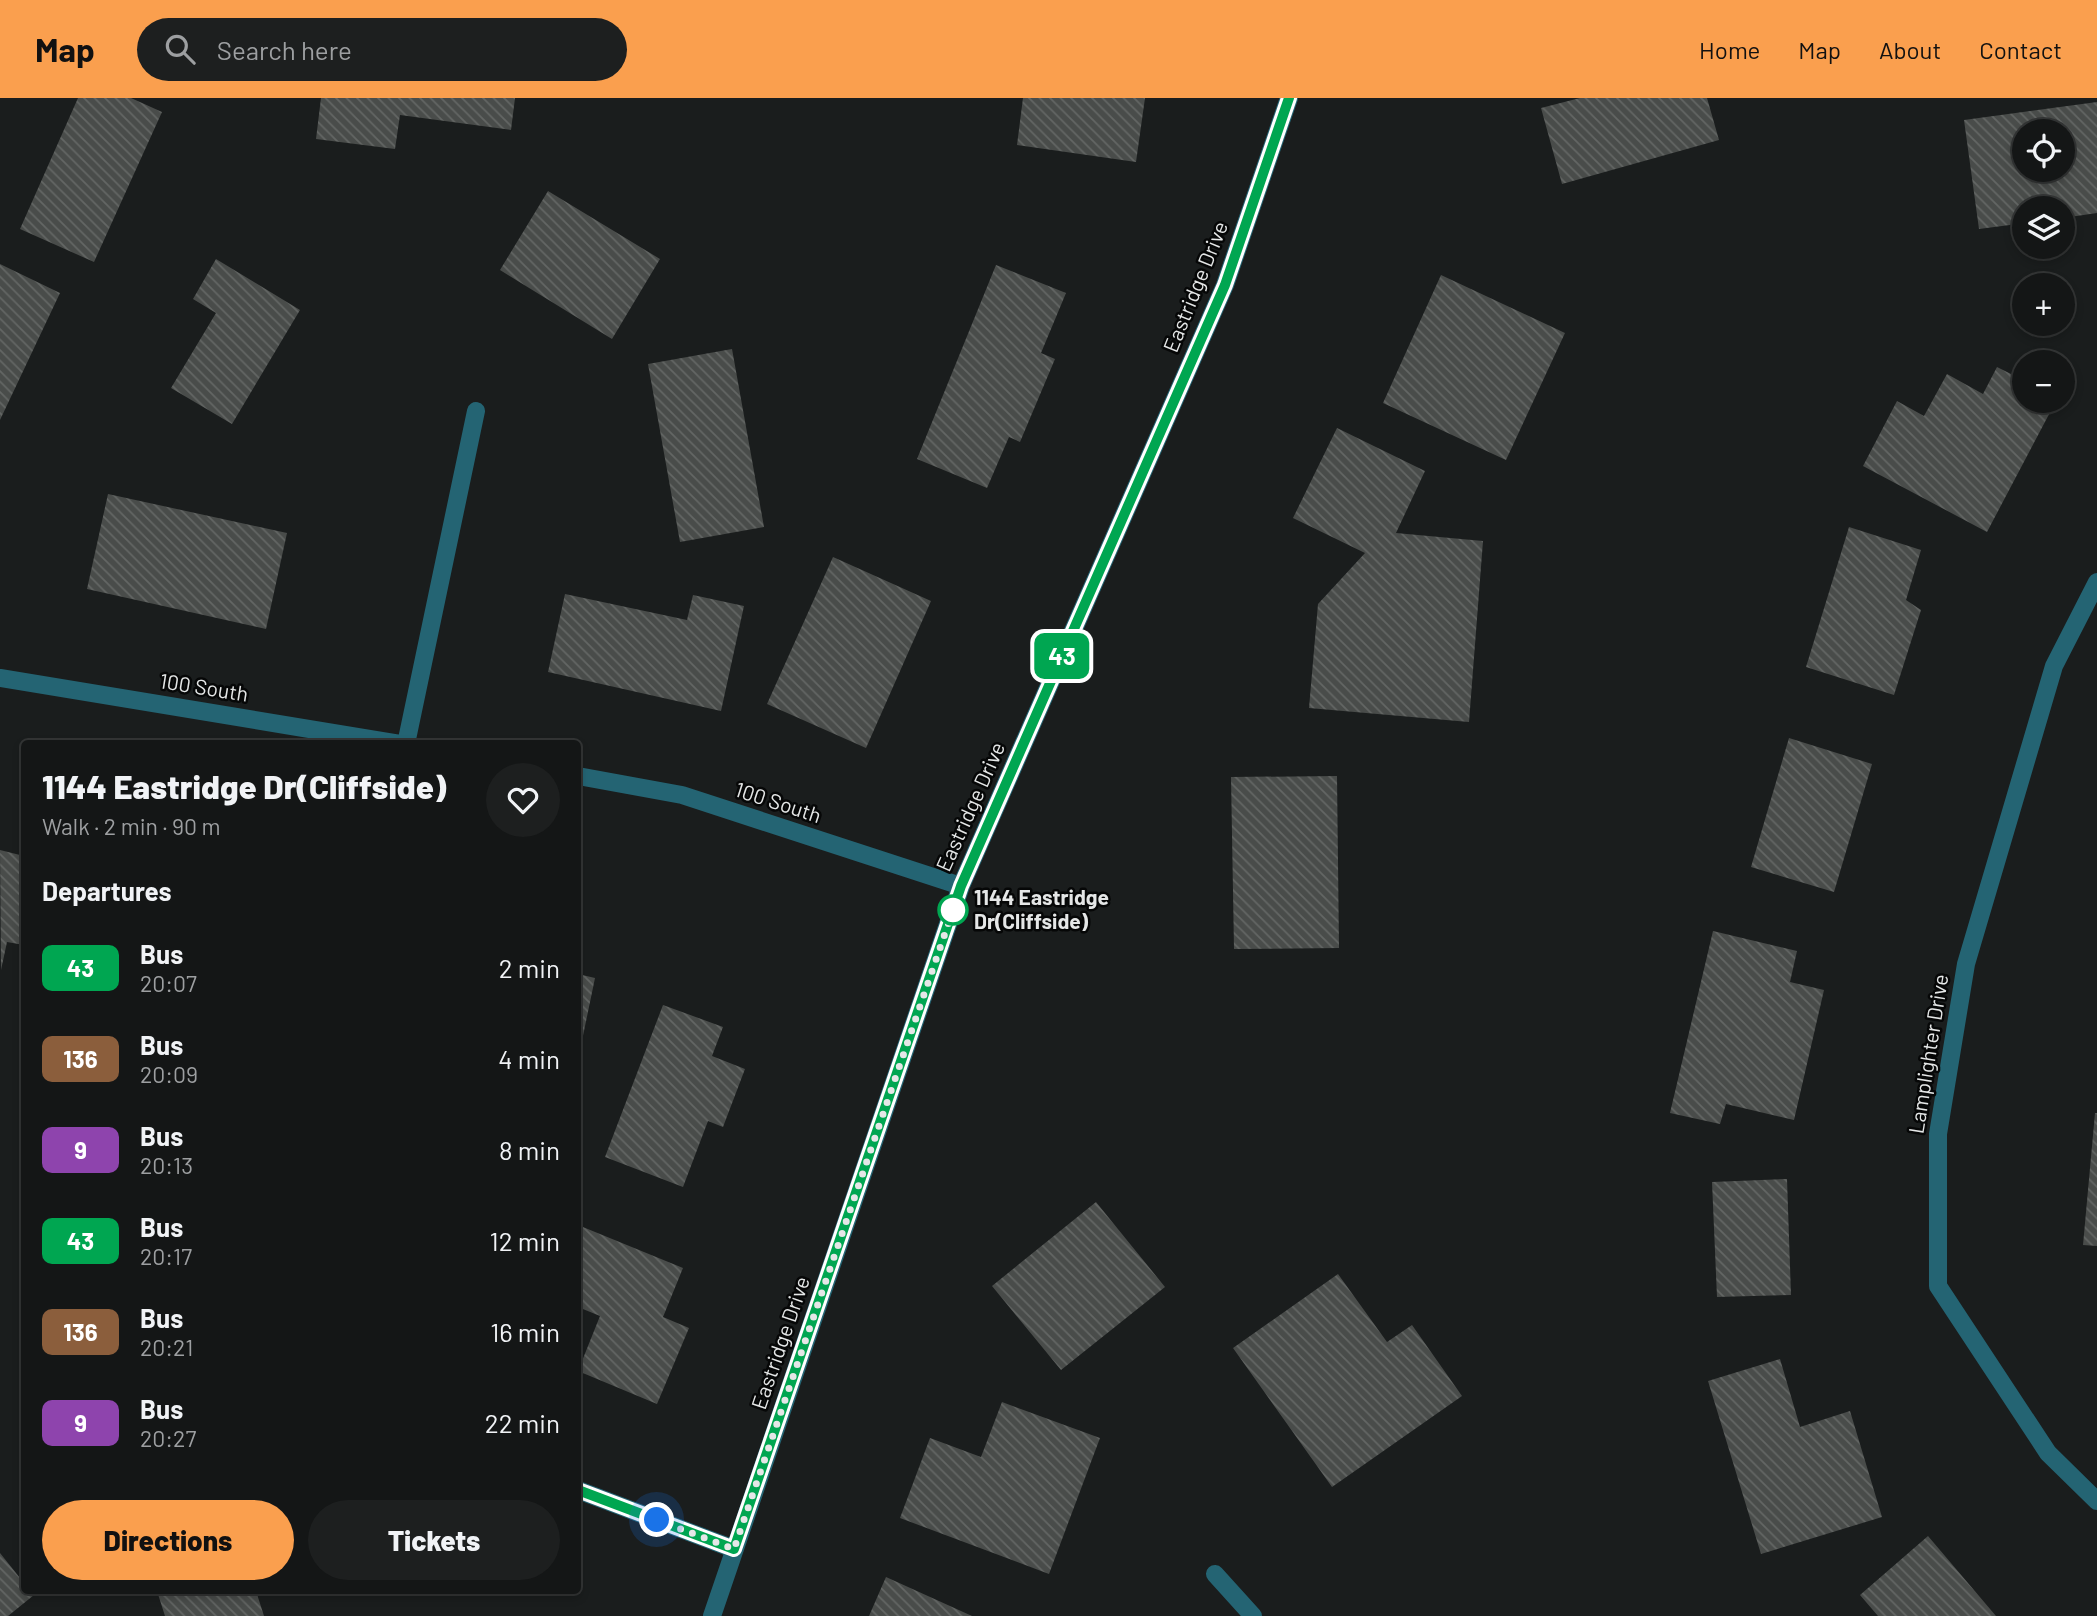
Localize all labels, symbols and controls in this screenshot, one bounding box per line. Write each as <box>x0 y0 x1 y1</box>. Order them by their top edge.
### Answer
search box <box>137 18 627 81</box>
text: Map <box>35 29 95 69</box>
icon: search <box>161 30 199 68</box>
text: Search here <box>217 34 352 65</box>
text: Home <box>1699 35 1760 64</box>
text: Map <box>1798 35 1841 64</box>
text: About <box>1879 35 1941 64</box>
text: Contact <box>1979 35 2062 64</box>
map controls <box>2012 119 2075 413</box>
button: locate <box>2012 119 2075 182</box>
button: layers <box>2012 196 2075 259</box>
street label: Eastridge Drive <box>1157 217 1232 356</box>
button: + <box>2012 273 2075 336</box>
button: − <box>2012 350 2075 413</box>
line badge: 43 <box>1030 633 1094 679</box>
text: 43 <box>1048 641 1076 670</box>
street label: 100 South <box>158 667 250 706</box>
street label: Eastridge Drive <box>930 738 1009 875</box>
button: heart <box>486 763 560 837</box>
text: 1144 Eastridge Dr(Cliffside) <box>42 766 446 806</box>
street label: 100 South <box>732 776 825 827</box>
text: Walk · 2 min · 90 m <box>42 812 221 840</box>
text: Departures <box>42 875 172 906</box>
place label: 1144 Eastridge Dr(Cliffside) <box>974 884 1109 933</box>
marker: 1144 Eastridge Dr(Cliffside) <box>938 895 968 925</box>
text: Bus <box>140 938 183 969</box>
text: 2 min <box>499 952 560 983</box>
text: 43 <box>67 953 94 982</box>
text: 20:07 <box>140 969 197 997</box>
street label: Lamplighter Drive <box>1903 972 1952 1135</box>
text: Bus <box>140 1029 183 1060</box>
text: 4 min <box>498 1043 560 1074</box>
text: 136 <box>63 1044 98 1073</box>
text: 20:09 <box>140 1060 198 1088</box>
text: Bus <box>140 1120 183 1151</box>
text: 8 min <box>499 1134 560 1165</box>
text: 9 <box>74 1135 87 1164</box>
text: 20:13 <box>140 1151 193 1179</box>
text: Bus <box>140 1211 183 1242</box>
text: 12 min <box>490 1225 560 1256</box>
text: 43 <box>67 1226 94 1255</box>
text: 20:17 <box>140 1242 192 1270</box>
street label: Eastridge Drive <box>745 1273 814 1412</box>
text: Bus <box>140 1302 183 1333</box>
text: 16 min <box>490 1316 560 1347</box>
text: 136 <box>63 1317 98 1346</box>
text: 20:21 <box>140 1333 193 1361</box>
text: Bus <box>140 1393 183 1424</box>
text: 22 min <box>485 1407 560 1438</box>
text: 9 <box>74 1408 87 1437</box>
text: 20:27 <box>140 1424 196 1452</box>
button: Directions <box>42 1500 294 1580</box>
button: Tickets <box>308 1500 560 1580</box>
your location <box>639 1502 674 1537</box>

